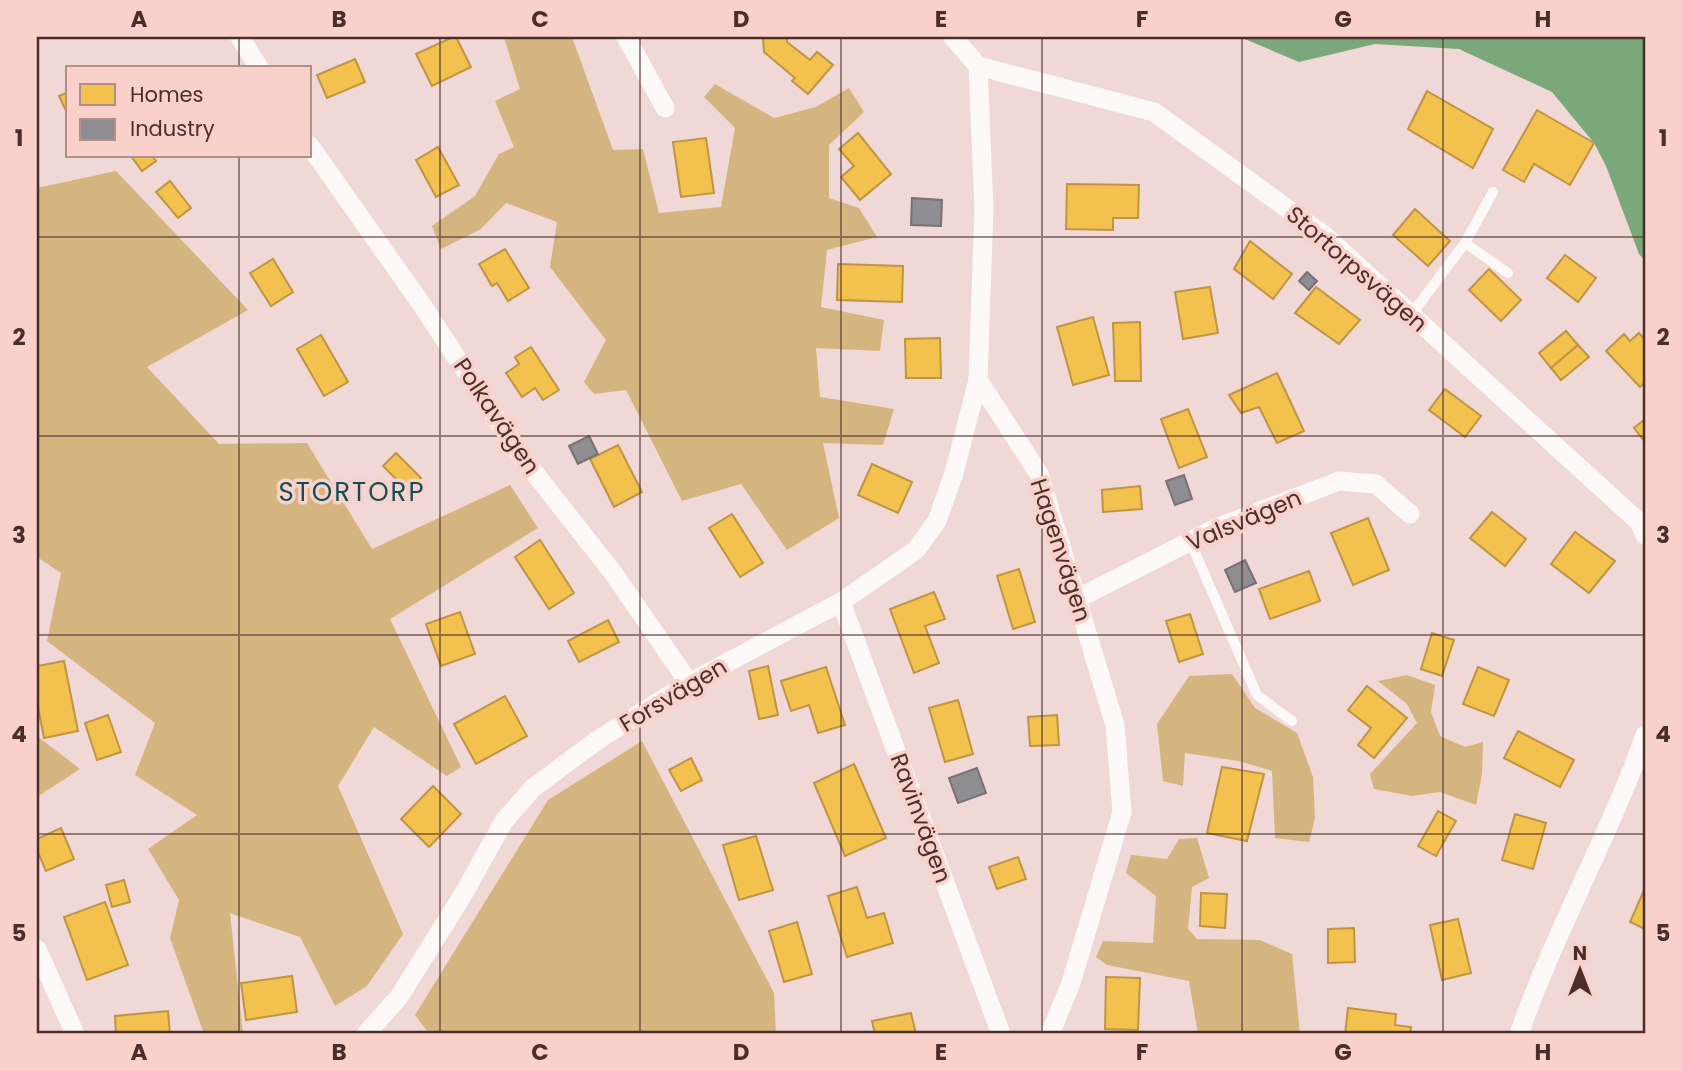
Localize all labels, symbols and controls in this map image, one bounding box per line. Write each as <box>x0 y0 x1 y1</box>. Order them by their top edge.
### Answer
text: A <box>131 3 148 35</box>
text: B <box>331 3 347 35</box>
text: C <box>531 3 549 35</box>
text: D <box>733 3 749 35</box>
text: E <box>935 3 947 35</box>
text: F <box>1136 3 1148 35</box>
text: G <box>1334 3 1352 35</box>
text: H <box>1535 3 1551 35</box>
legend <box>66 66 312 158</box>
text: Homes <box>130 80 204 109</box>
text: Industry <box>130 114 215 143</box>
text: 1 <box>15 122 23 154</box>
text: 1 <box>1659 122 1667 154</box>
street label: Stortorpsvägen <box>1280 199 1434 339</box>
text: 2 <box>12 321 26 353</box>
text: 2 <box>1656 321 1670 353</box>
street label: Polkavägen <box>446 351 548 481</box>
district label: STORTORP <box>279 474 425 510</box>
street label: Hagenvägen <box>1023 474 1099 626</box>
street label: Valsvägen <box>1182 481 1306 559</box>
text: 3 <box>12 519 26 551</box>
text: 3 <box>1656 519 1670 551</box>
street label: Forsvägen <box>613 650 733 740</box>
text: 4 <box>11 718 27 750</box>
text: 4 <box>1655 718 1671 750</box>
street label: Ravinvägen <box>883 749 959 887</box>
text: 5 <box>12 917 26 949</box>
text: 5 <box>1656 917 1670 949</box>
north arrow <box>1546 934 1616 1004</box>
text: N <box>1573 940 1587 967</box>
text: A <box>131 1036 148 1068</box>
text: B <box>331 1036 347 1068</box>
text: C <box>531 1036 549 1068</box>
text: D <box>733 1036 749 1068</box>
text: E <box>935 1036 947 1068</box>
text: F <box>1136 1036 1148 1068</box>
text: G <box>1334 1036 1352 1068</box>
text: H <box>1535 1036 1551 1068</box>

